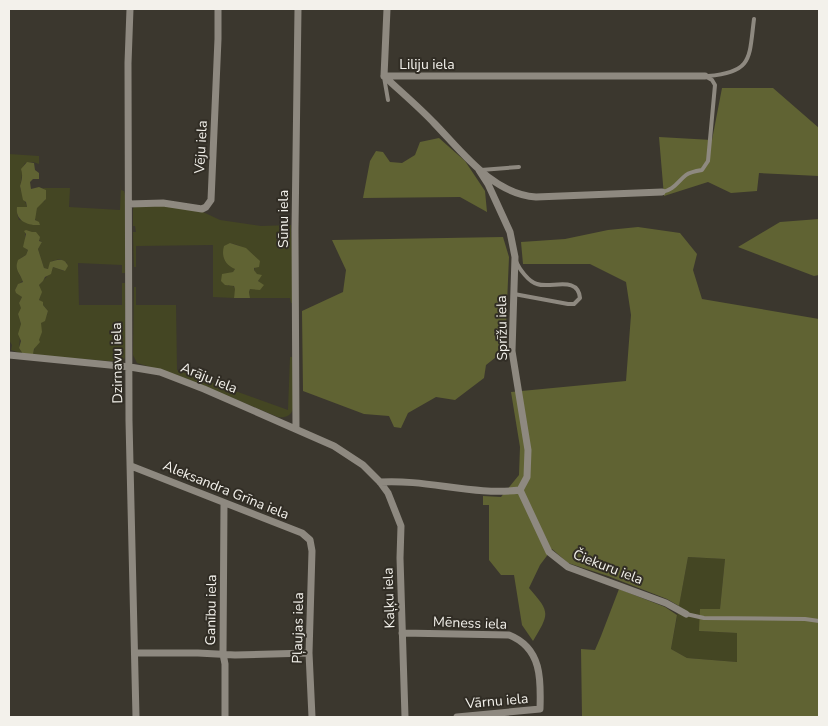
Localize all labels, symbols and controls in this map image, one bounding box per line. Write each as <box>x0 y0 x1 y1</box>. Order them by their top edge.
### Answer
street label: Liliju iela <box>399 55 455 74</box>
street label: Vēju iela <box>190 120 212 175</box>
street label: Sūnu iela <box>274 190 293 248</box>
street label: Sprīžu iela <box>492 295 512 361</box>
street label: Dzirnavu iela <box>107 322 127 404</box>
street label: Arāju iela <box>178 358 240 398</box>
street label: Aleksandra Grīna iela <box>160 456 292 524</box>
street label: Čiekuru iela <box>570 545 646 589</box>
street label: Kaļķu iela <box>378 567 400 629</box>
street label: Ganību iela <box>201 574 221 646</box>
street label: Pļaujas iela <box>288 592 308 664</box>
street label: Mēness iela <box>433 612 507 634</box>
street label: Vārnu iela <box>464 689 529 713</box>

